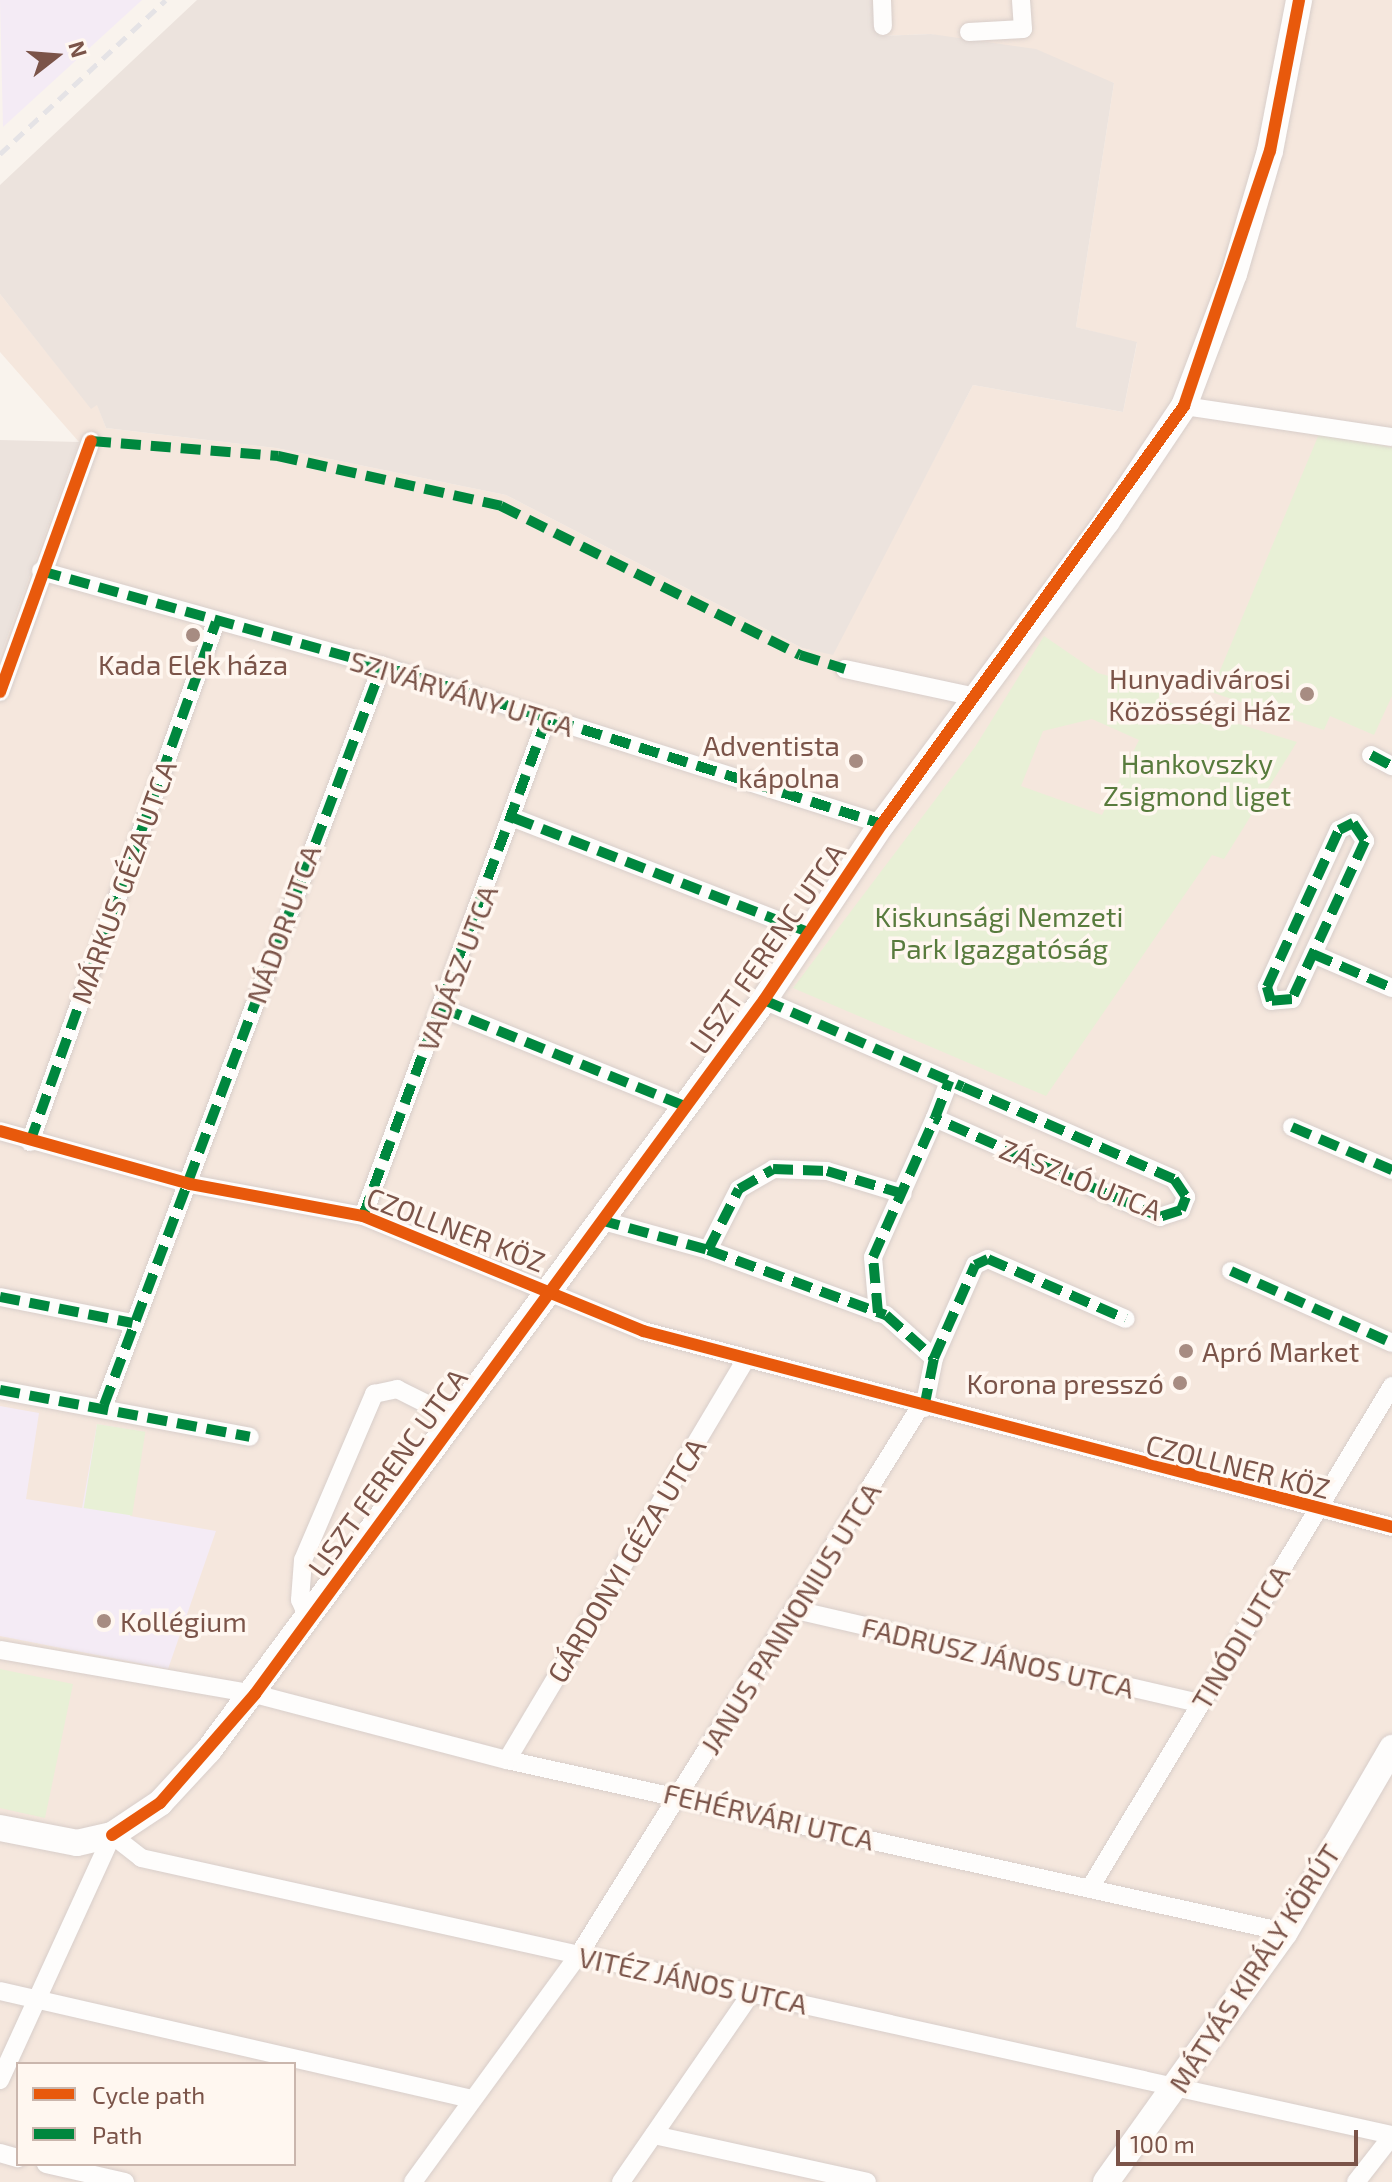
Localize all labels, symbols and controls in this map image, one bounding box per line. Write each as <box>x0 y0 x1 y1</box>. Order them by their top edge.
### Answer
north arrow <box>16 16 96 96</box>
text: N <box>64 38 94 60</box>
marker: Kada Elek háza <box>184 626 202 644</box>
street label: SZIVÁRVÁNY UTCA <box>346 643 578 743</box>
place label: Kada Elek háza <box>98 647 288 681</box>
place label: Hunyadivárosi Közösségi Ház <box>1108 661 1291 727</box>
marker: Hunyadivárosi Közösségi Ház <box>1298 685 1316 703</box>
place label: Adventista kápolna <box>703 728 840 794</box>
park label: Hankovszky Zsigmond liget <box>1103 746 1291 812</box>
marker: Adventista kápolna <box>847 752 865 770</box>
street label: MÁRKUS GÉZA UTCA <box>63 755 183 1009</box>
street label: LISZT FERENC UTCA <box>682 836 852 1060</box>
street label: NÁDOR UTCA <box>239 840 327 1008</box>
street label: VADÁSZ UTCA <box>410 880 504 1056</box>
park label: Kiskunsági Nemzeti Park Igazgatóság <box>875 899 1123 965</box>
street label: ZÁSZLÓ UTCA <box>995 1131 1167 1227</box>
street label: CZOLLNER KÖZ <box>362 1180 550 1278</box>
place label: Apró Market <box>1202 1334 1359 1368</box>
marker: Apró Market <box>1177 1342 1195 1360</box>
street label: LISZT FERENC UTCA <box>300 1361 474 1583</box>
place label: Korona presszó <box>967 1366 1164 1400</box>
marker: Korona presszó <box>1171 1374 1189 1392</box>
street label: CZOLLNER KÖZ <box>1143 1427 1333 1505</box>
street label: GÁRDONYI GÉZA UTCA <box>540 1432 712 1688</box>
street label: JANUS PANNONIUS UTCA <box>693 1476 887 1760</box>
street label: TINÓDI UTCA <box>1184 1559 1296 1715</box>
place label: Kollégium <box>120 1604 247 1638</box>
street label: FADRUSZ JÁNOS UTCA <box>858 1609 1138 1705</box>
marker: Kollégium <box>95 1612 113 1630</box>
street label: FEHÉRVÁRI UTCA <box>661 1775 877 1857</box>
street label: MÁTYÁS KIRÁLY KÖRÚT <box>1161 1837 1347 2099</box>
street label: VITÉZ JÁNOS UTCA <box>575 1939 811 2021</box>
legend <box>16 2062 296 2166</box>
text: Cycle path <box>92 2080 205 2109</box>
scale bar <box>1120 2114 1362 2164</box>
text: Path <box>92 2120 142 2149</box>
text: 100 m <box>1130 2129 1195 2158</box>

